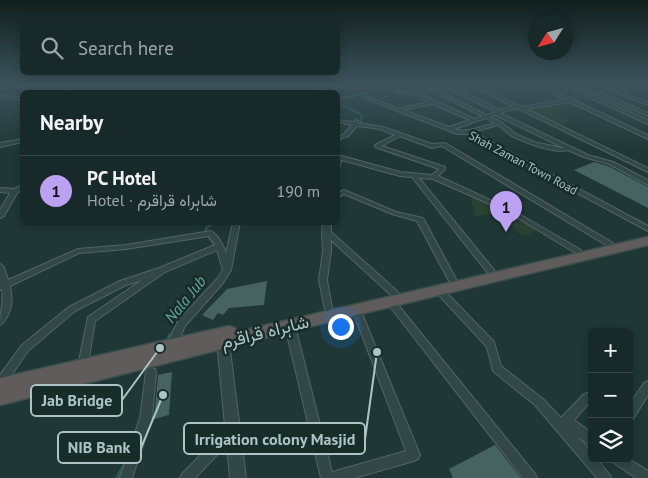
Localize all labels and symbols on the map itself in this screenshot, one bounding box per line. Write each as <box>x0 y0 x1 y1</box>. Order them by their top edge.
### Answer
north arrow <box>528 15 573 60</box>
street label: Shah Zaman Town Road <box>466 128 580 198</box>
pin: 1 <box>490 191 522 232</box>
water label: Nala Jub <box>160 271 210 327</box>
street label: شاہراہ قراقرم <box>219 310 311 354</box>
your location <box>328 314 354 340</box>
callout: Jab Bridge <box>31 385 122 416</box>
text: Jab Bridge <box>41 390 112 410</box>
callout: Irrigation colony Masjid <box>184 423 365 454</box>
text: Irrigation colony Masjid <box>195 429 355 449</box>
callout: NIB Bank <box>58 432 141 463</box>
text: NIB Bank <box>68 437 130 457</box>

